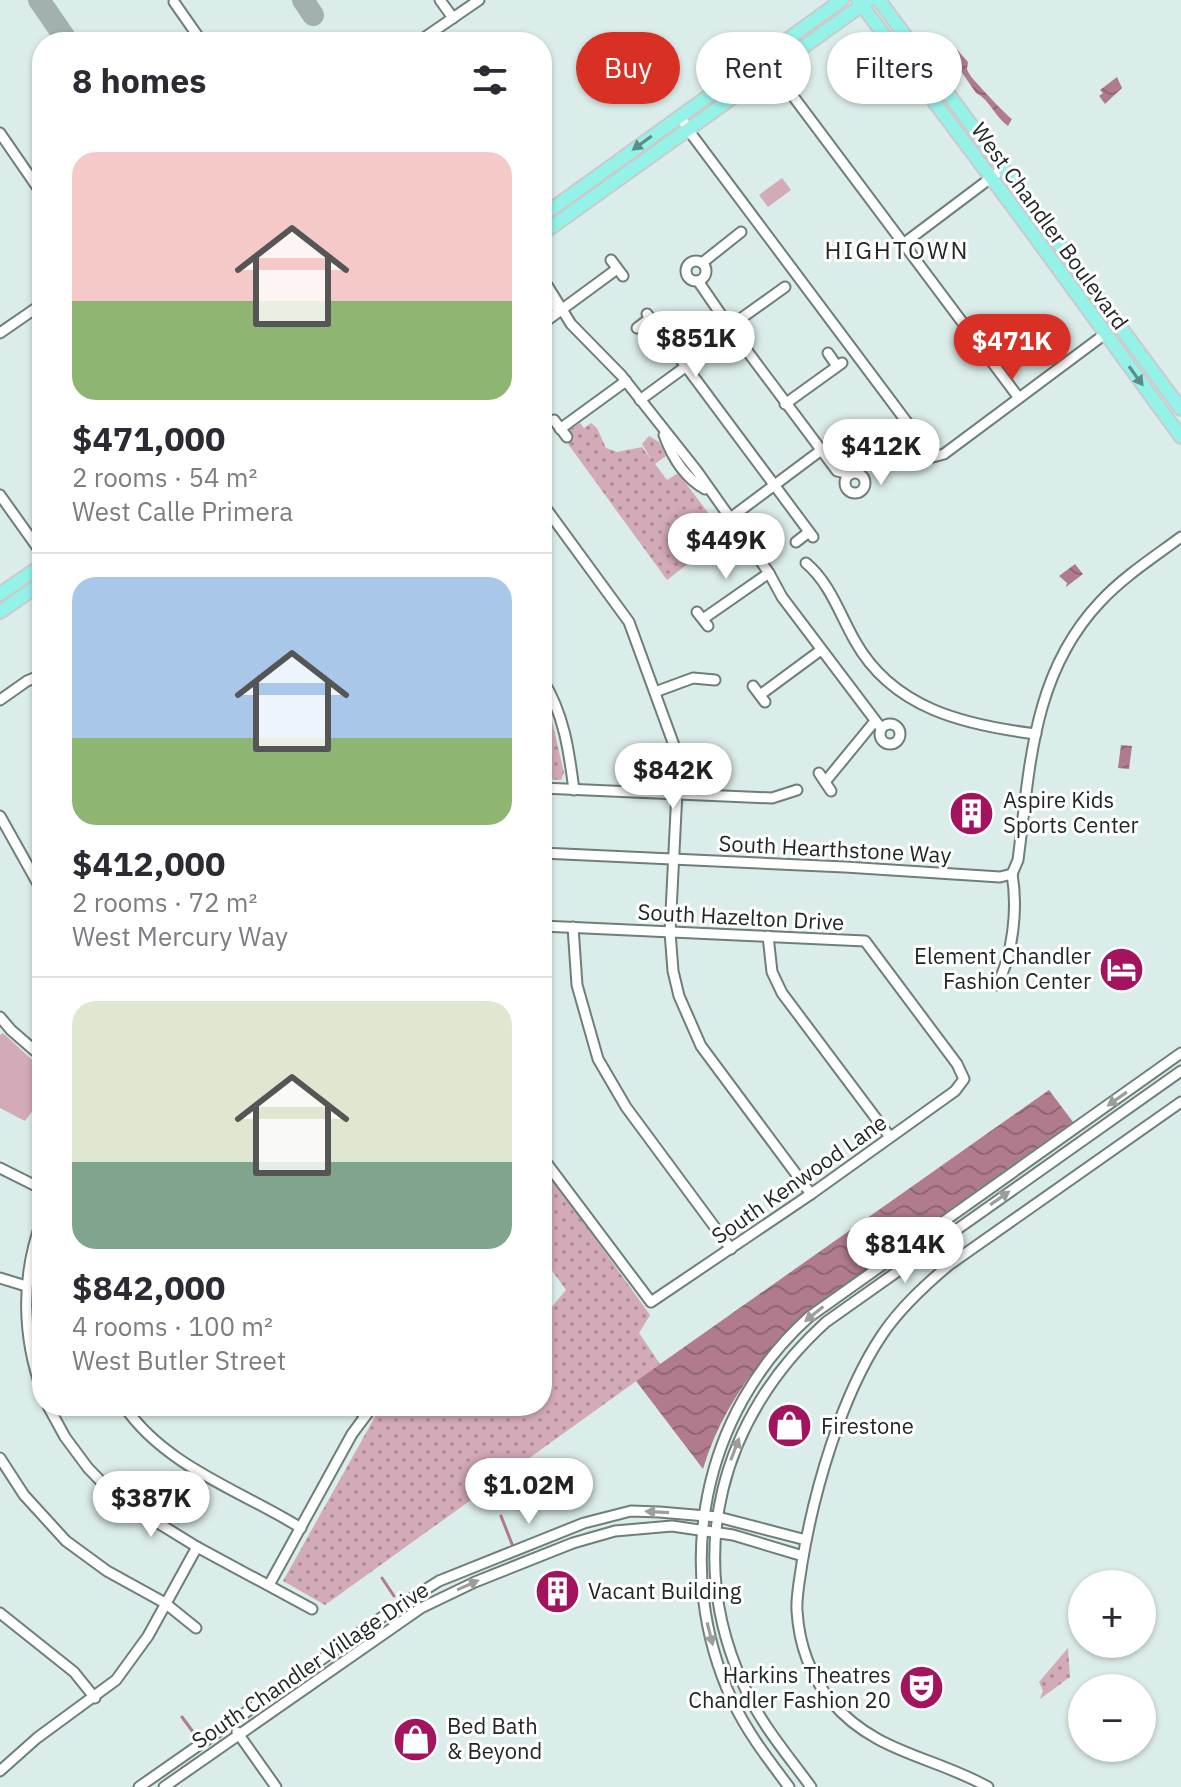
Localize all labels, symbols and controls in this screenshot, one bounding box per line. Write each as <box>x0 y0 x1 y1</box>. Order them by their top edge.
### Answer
chip: Buy <box>576 32 680 104</box>
chip: Rent <box>696 32 811 104</box>
chip: Filters <box>827 32 962 104</box>
text: 8 homes <box>72 58 207 102</box>
icon: filters <box>468 58 512 102</box>
street label: West Chandler Boulevard <box>965 116 1135 335</box>
one-way arrow <box>632 135 653 150</box>
icon: home <box>220 204 364 348</box>
district label: HIGHTOWN <box>825 234 969 266</box>
pin: $851K <box>640 311 752 379</box>
pin: $471K <box>956 314 1068 382</box>
text: $851K <box>656 320 736 354</box>
text: $471K <box>972 323 1052 357</box>
one-way arrow <box>1128 366 1143 387</box>
text: $471,000 <box>72 416 225 460</box>
pin: $412K <box>825 419 937 487</box>
text: $412K <box>841 428 921 462</box>
text: 2 rooms · 54 m² <box>72 460 257 494</box>
text: West Calle Primera <box>72 494 293 528</box>
pin: $449K <box>670 513 782 581</box>
text: $449K <box>686 522 766 556</box>
icon: home <box>220 629 364 773</box>
pin: $842K <box>617 743 729 811</box>
text: $842K <box>633 752 713 786</box>
place label: Aspire Kids Sports Center <box>1003 785 1139 839</box>
building icon: Aspire Kids Sports Center <box>948 789 996 837</box>
street label: South Hearthstone Way <box>718 828 952 869</box>
text: $412,000 <box>72 841 225 885</box>
text: 2 rooms · 72 m² <box>72 885 257 919</box>
street label: South Hazelton Drive <box>637 897 845 936</box>
text: West Mercury Way <box>72 919 288 953</box>
place label: Element Chandler Fashion Center <box>914 941 1091 995</box>
hotel icon: Element Chandler Fashion Center <box>1098 945 1146 993</box>
icon: home <box>220 1053 364 1197</box>
one-way arrow <box>1107 1090 1128 1106</box>
street label: South Kenwood Lane <box>705 1107 892 1250</box>
one-way arrow <box>990 1191 1011 1206</box>
pin: $814K <box>849 1217 961 1285</box>
text: $814K <box>865 1226 945 1260</box>
text: $842,000 <box>72 1265 225 1309</box>
one-way arrow <box>804 1305 824 1321</box>
text: 4 rooms · 100 m² <box>72 1309 273 1343</box>
text: West Butler Street <box>72 1343 286 1377</box>
shop icon: Firestone <box>766 1402 814 1450</box>
place label: Firestone <box>821 1411 914 1440</box>
one-way arrow <box>729 1437 742 1461</box>
pin: $1.02M <box>464 1458 594 1526</box>
text: $1.02M <box>483 1467 575 1501</box>
pin: $387K <box>95 1471 207 1539</box>
text: $387K <box>111 1480 191 1514</box>
one-way arrow <box>645 1505 670 1518</box>
building icon: Vacant Building <box>533 1567 581 1615</box>
map controls <box>1068 1570 1156 1762</box>
button: + <box>1068 1570 1156 1658</box>
street label: South Chandler Village Drive <box>186 1574 434 1755</box>
place label: Vacant Building <box>588 1576 742 1605</box>
one-way arrow <box>456 1578 479 1592</box>
one-way arrow <box>704 1622 717 1647</box>
place label: Harkins Theatres Chandler Fashion 20 <box>688 1660 891 1714</box>
theatre icon: Harkins Theatres Chandler Fashion 20 <box>898 1664 946 1712</box>
button: − <box>1068 1674 1156 1762</box>
place label: Bed Bath & Beyond <box>447 1711 542 1765</box>
shop icon: Bed Bath & Beyond <box>392 1715 440 1763</box>

